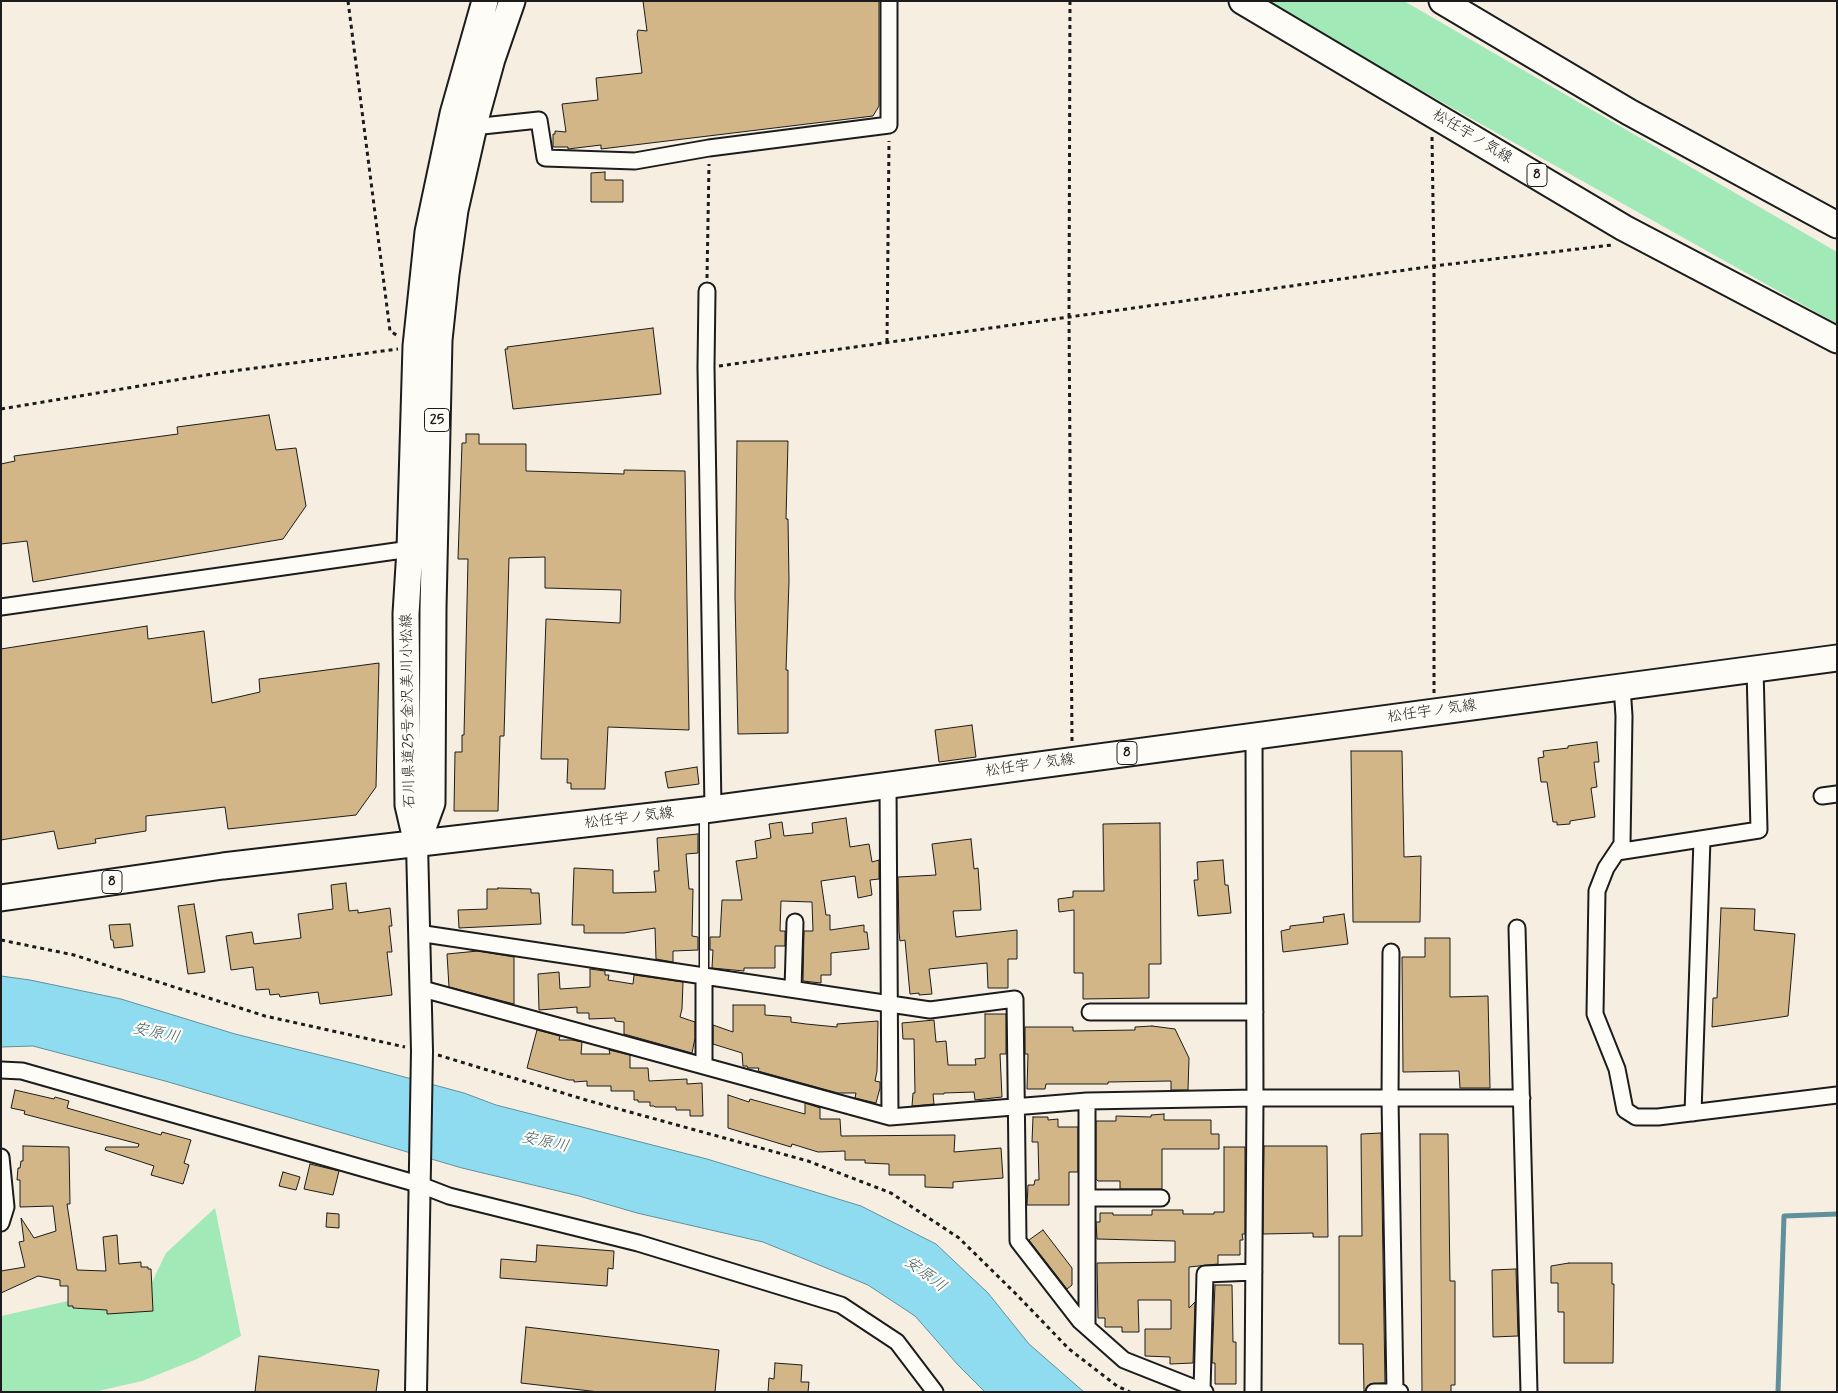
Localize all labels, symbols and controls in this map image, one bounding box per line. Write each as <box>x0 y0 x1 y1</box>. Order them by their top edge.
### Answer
street label: 松任宇ノ気線 <box>1429 106 1515 168</box>
road number: 8 <box>1527 164 1547 186</box>
road number: 25 <box>424 408 450 432</box>
street label: 石川県道25号金沢美川小松線 <box>398 613 420 809</box>
street label: 松任宇ノ気線 <box>1386 697 1478 727</box>
road number: 8 <box>1117 741 1137 764</box>
street label: 松任宇ノ気線 <box>984 751 1076 781</box>
street label: 松任宇ノ気線 <box>583 805 675 833</box>
road number: 8 <box>102 870 122 894</box>
water label: 安原川 <box>131 1020 181 1048</box>
water label: 安原川 <box>520 1129 570 1157</box>
water label: 安原川 <box>900 1253 950 1297</box>

